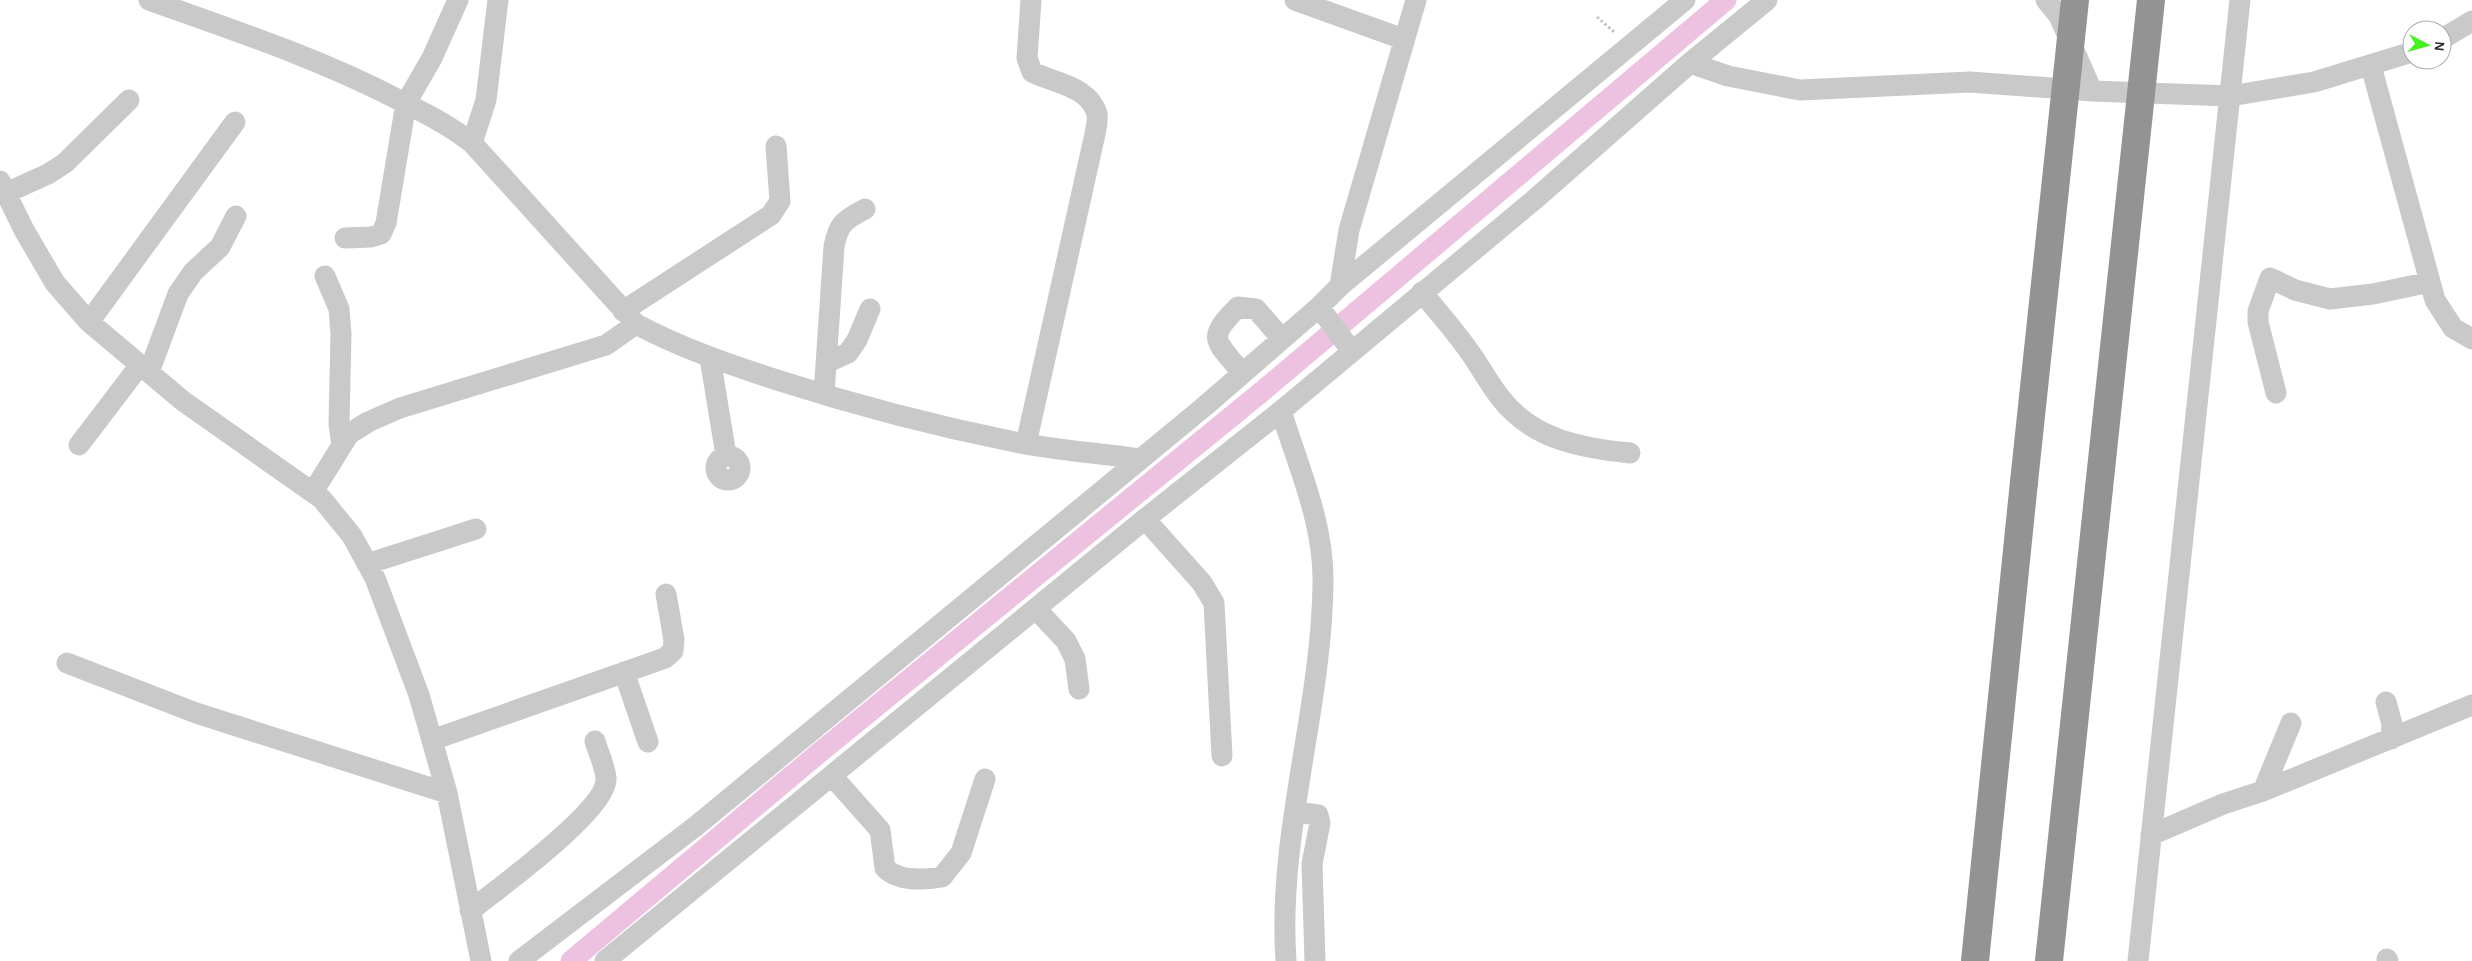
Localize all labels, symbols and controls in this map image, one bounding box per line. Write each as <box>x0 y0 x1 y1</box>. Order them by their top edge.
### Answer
north arrow <box>2402 20 2452 70</box>
text: N <box>2431 41 2446 52</box>

